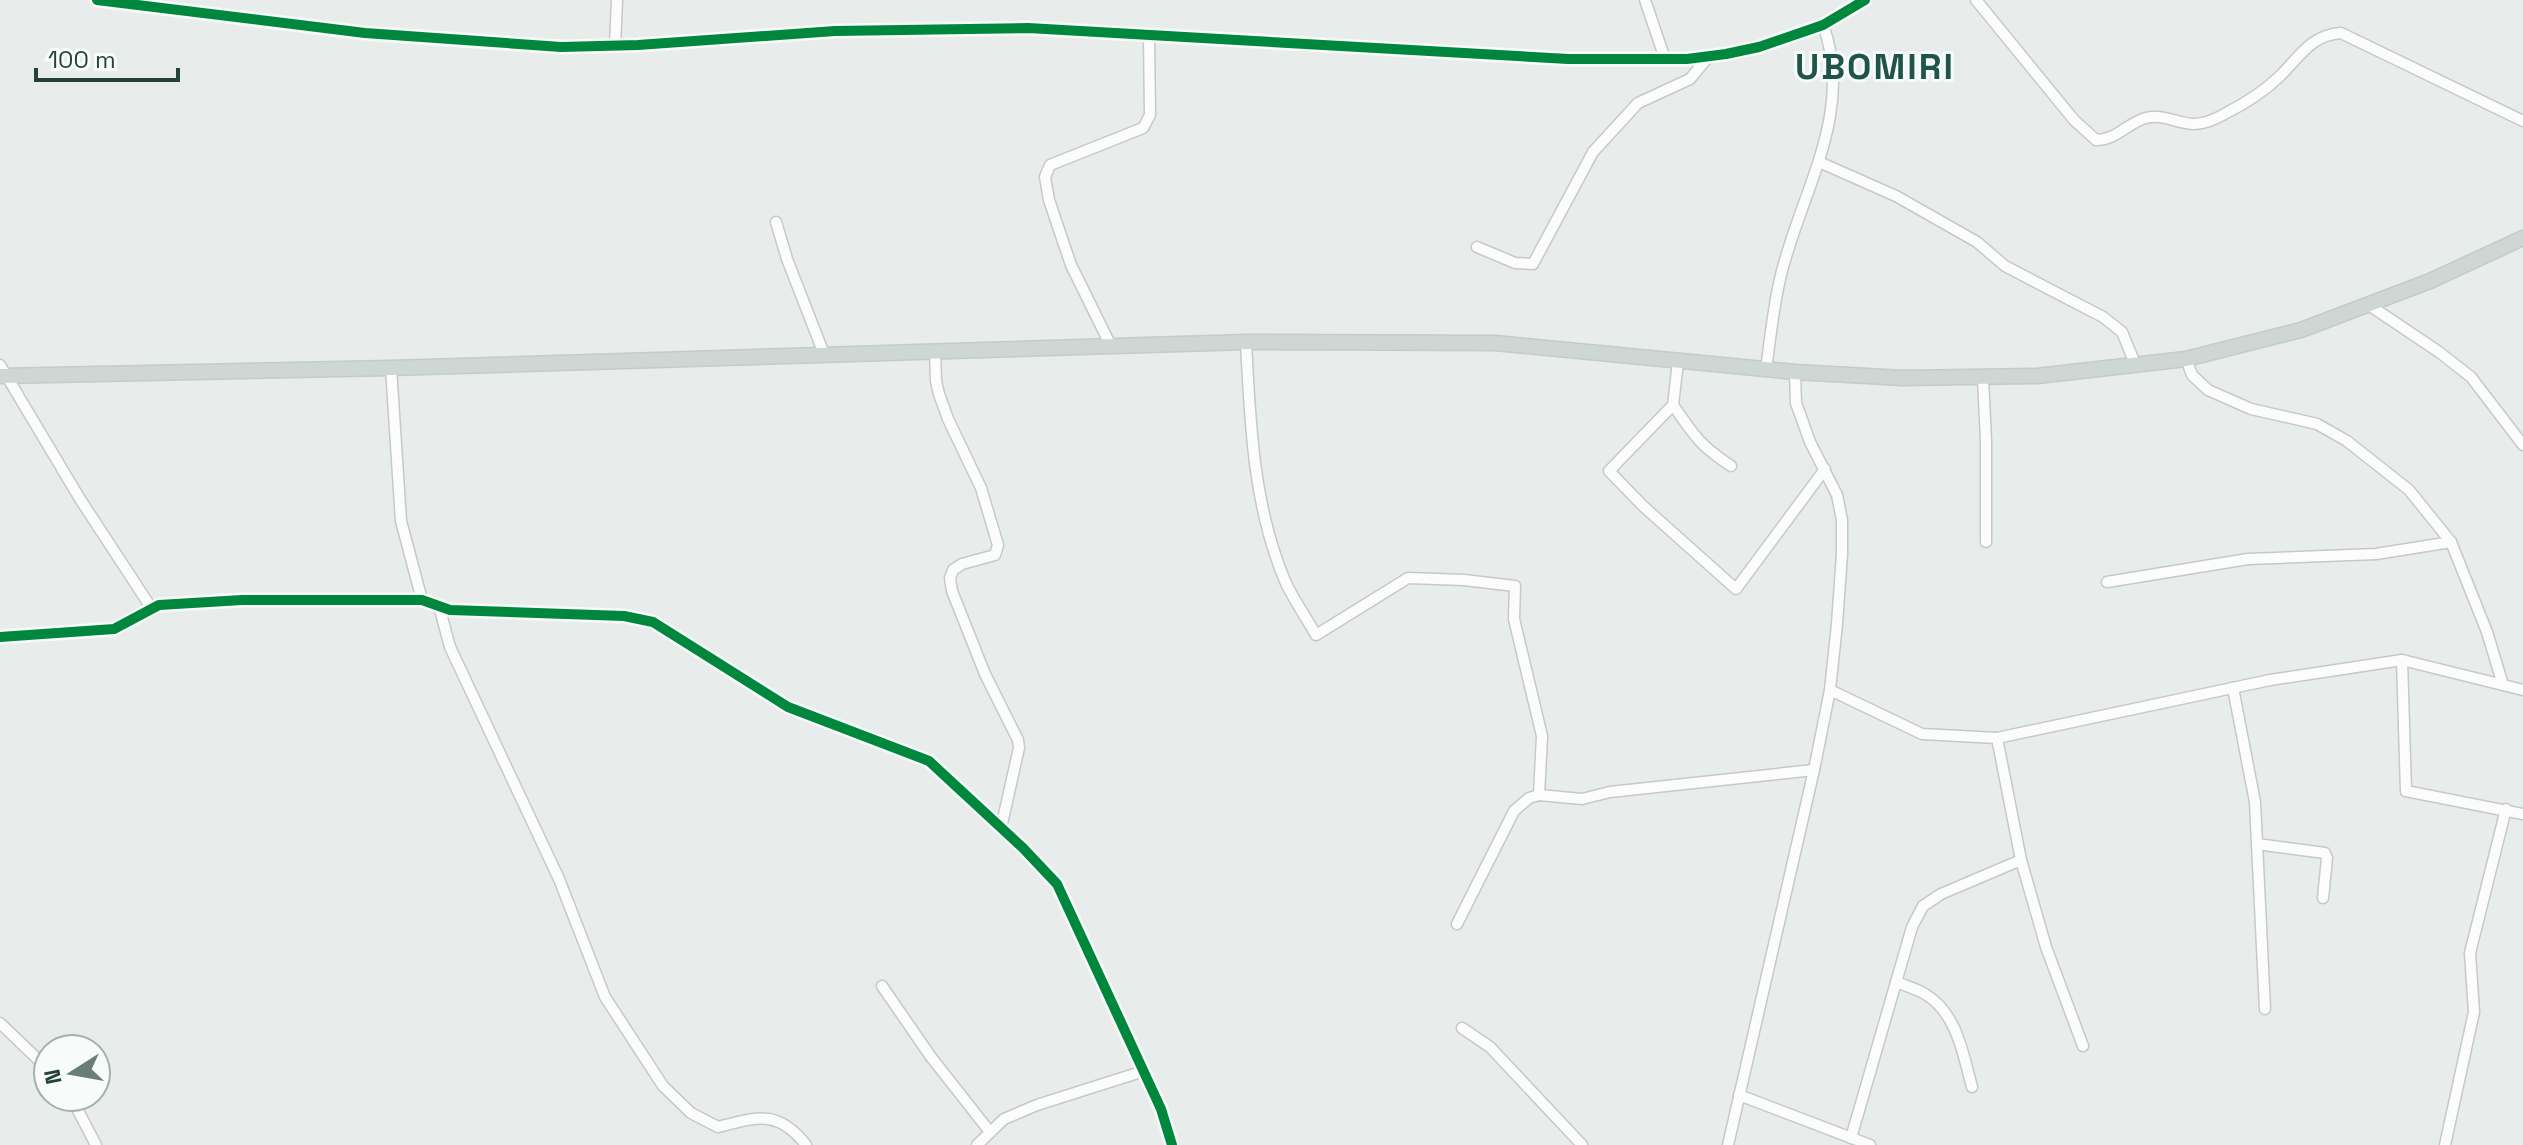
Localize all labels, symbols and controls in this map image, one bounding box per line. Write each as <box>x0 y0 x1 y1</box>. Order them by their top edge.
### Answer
scale bar <box>36 32 178 82</box>
text: 100 m <box>48 44 116 75</box>
district label: UBOMIRI <box>1795 44 1955 90</box>
north arrow <box>32 1033 112 1113</box>
text: N <box>37 1067 68 1087</box>

